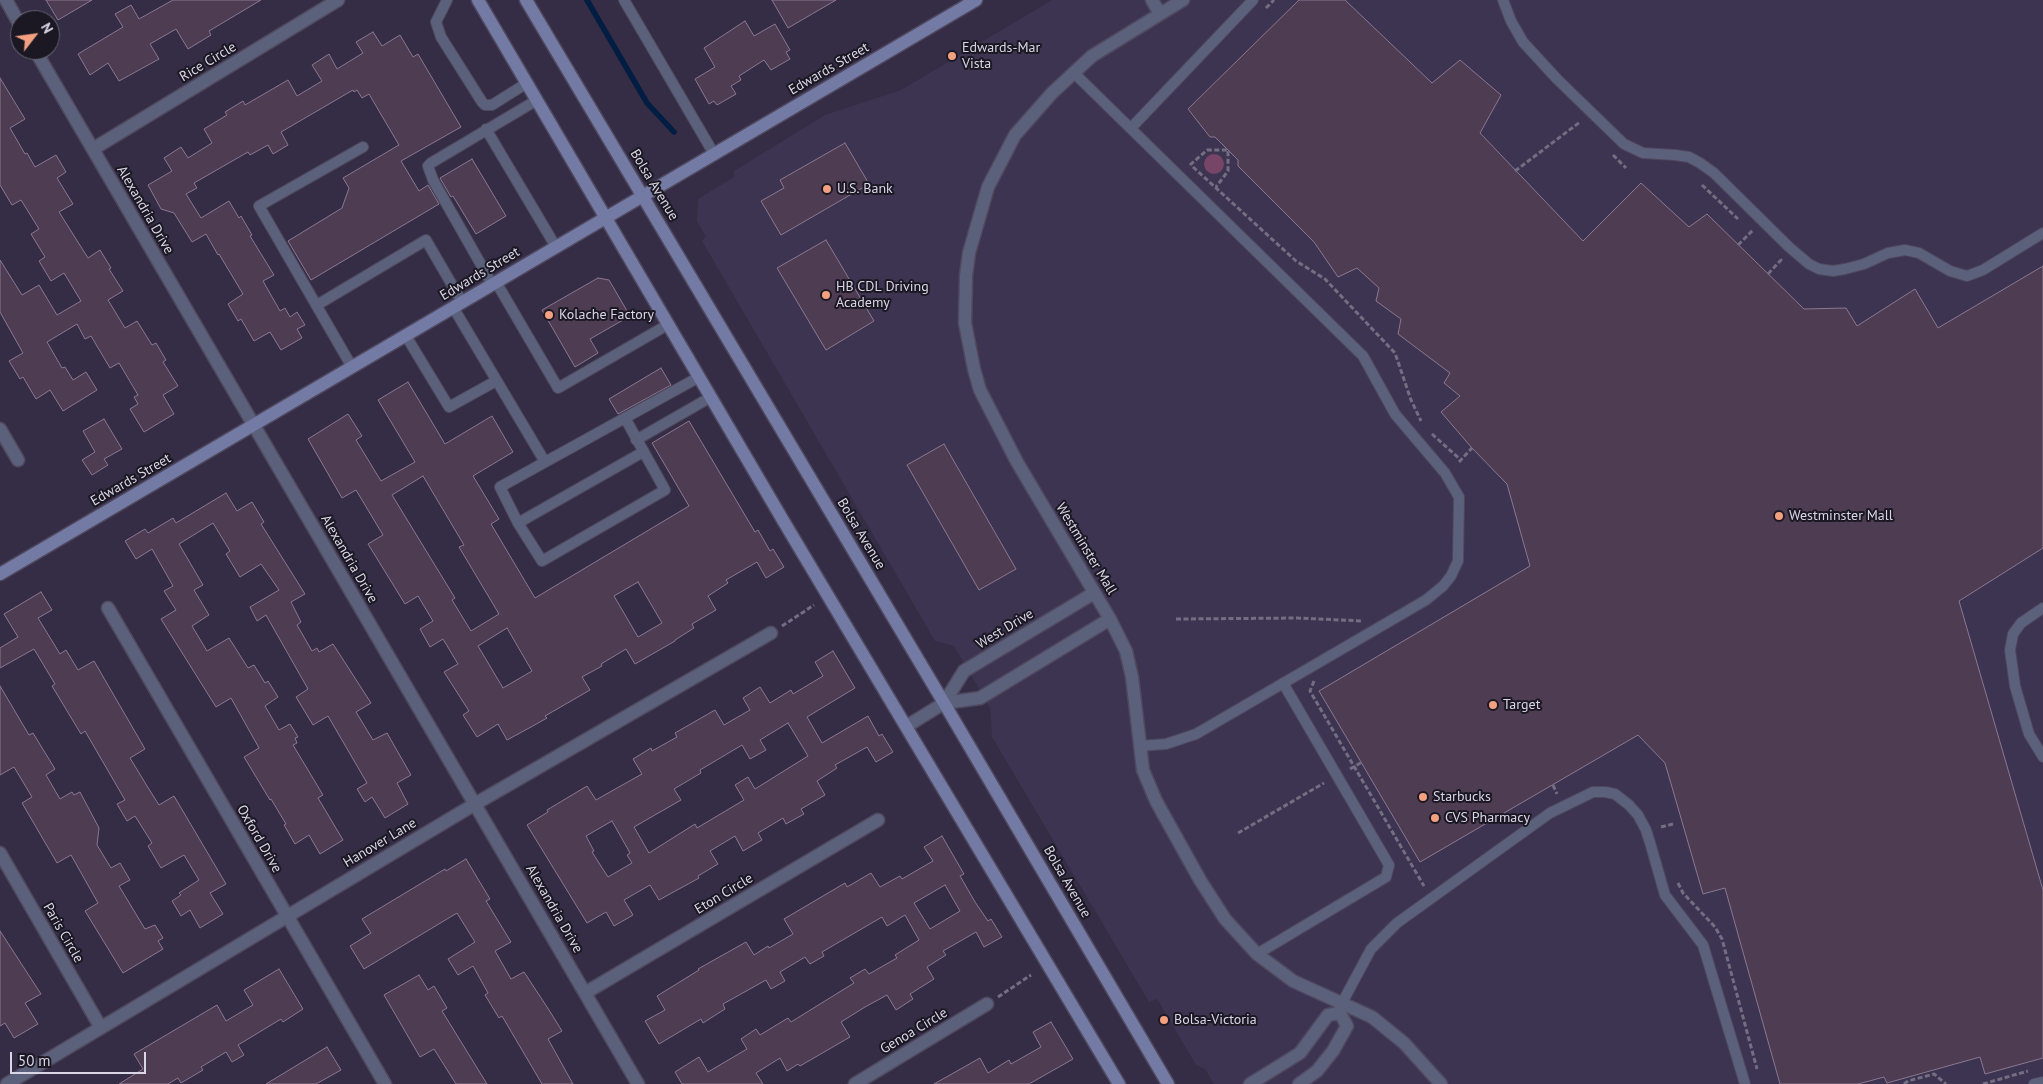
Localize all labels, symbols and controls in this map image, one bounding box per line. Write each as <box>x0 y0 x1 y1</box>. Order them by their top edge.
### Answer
north arrow <box>10 10 60 60</box>
text: N <box>37 20 57 36</box>
street label: Rice Circle <box>177 39 239 85</box>
street label: Edwards Street <box>786 39 872 99</box>
place label: Edwards-Mar Vista <box>962 40 1040 72</box>
marker: Edwards-Mar Vista <box>946 50 958 62</box>
street label: Bolsa Avenue <box>626 146 682 224</box>
street label: Alexandria Drive <box>113 163 177 257</box>
place label: U.S. Bank <box>837 181 893 197</box>
marker: U.S. Bank <box>821 183 833 195</box>
street label: Edwards Street <box>437 244 523 304</box>
place label: HB CDL Driving Academy <box>836 279 929 312</box>
marker: HB CDL Driving Academy <box>820 289 832 301</box>
place label: Kolache Factory <box>559 307 654 323</box>
marker: Kolache Factory <box>543 309 555 321</box>
street label: Edwards Street <box>88 450 174 510</box>
street label: Bolsa Avenue <box>833 495 889 573</box>
street label: Westminster Mall <box>1052 500 1120 598</box>
place label: Westminster Mall <box>1789 508 1893 524</box>
marker: Westminster Mall <box>1773 510 1785 522</box>
street label: Alexandria Drive <box>317 512 381 606</box>
street label: West Drive <box>973 605 1037 653</box>
place label: Target <box>1503 697 1540 713</box>
marker: Target <box>1487 699 1499 711</box>
place label: Starbucks <box>1433 789 1491 805</box>
marker: Starbucks <box>1417 791 1429 803</box>
street label: Oxford Drive <box>233 802 285 876</box>
place label: CVS Pharmacy <box>1445 810 1530 826</box>
marker: CVS Pharmacy <box>1429 812 1441 824</box>
street label: Hanover Lane <box>340 815 420 871</box>
street label: Bolsa Avenue <box>1040 843 1094 921</box>
street label: Alexandria Drive <box>522 862 586 956</box>
street label: Eton Circle <box>692 870 756 918</box>
street label: Paris Circle <box>39 900 87 966</box>
street label: Genoa Circle <box>877 1004 951 1058</box>
place label: Bolsa-Victoria <box>1174 1012 1257 1028</box>
marker: Bolsa-Victoria <box>1158 1014 1170 1026</box>
scale bar <box>12 1042 149 1074</box>
text: 50 m <box>18 1051 51 1070</box>

